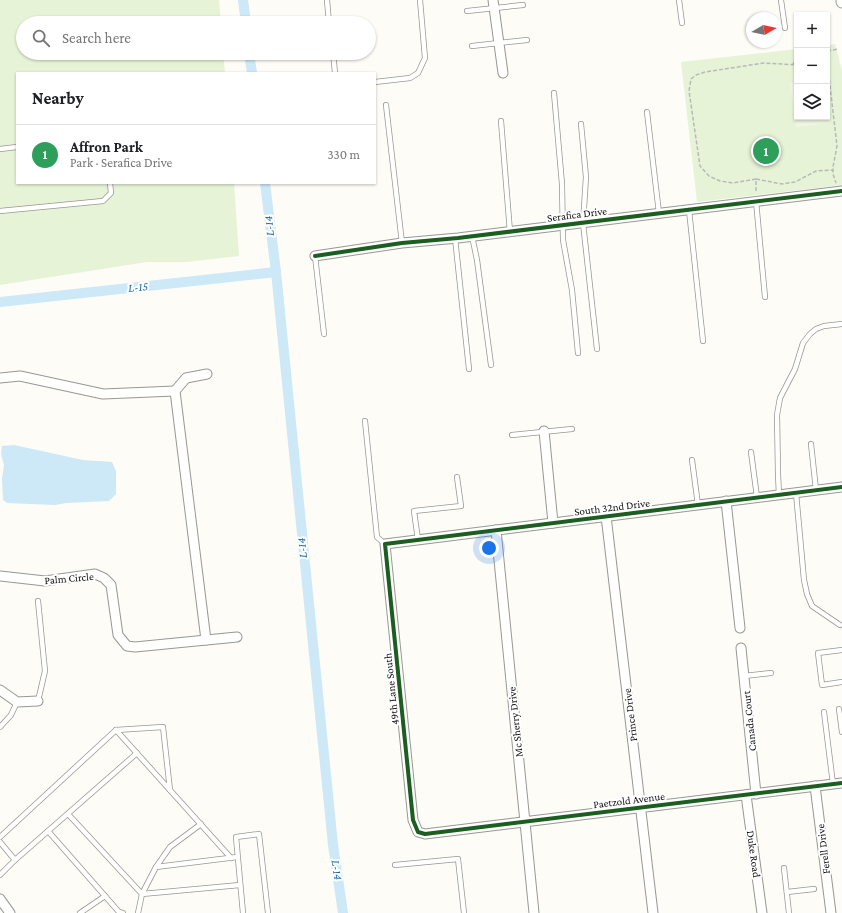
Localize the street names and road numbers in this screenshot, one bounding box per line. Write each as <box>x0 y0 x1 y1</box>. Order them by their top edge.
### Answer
street label: Serafica Drive <box>546 204 608 224</box>
street label: South 32nd Drive <box>573 496 651 518</box>
street label: Palm Circle <box>44 570 94 586</box>
street label: 49th Lane South <box>381 652 401 725</box>
street label: Mc Sherry Drive <box>505 686 526 758</box>
street label: Prince Drive <box>621 688 639 742</box>
street label: Canada Court <box>740 690 758 752</box>
street label: Paetzold Avenue <box>592 790 666 810</box>
street label: Ferell Drive <box>814 823 832 875</box>
street label: Duke Road <box>745 830 763 879</box>

